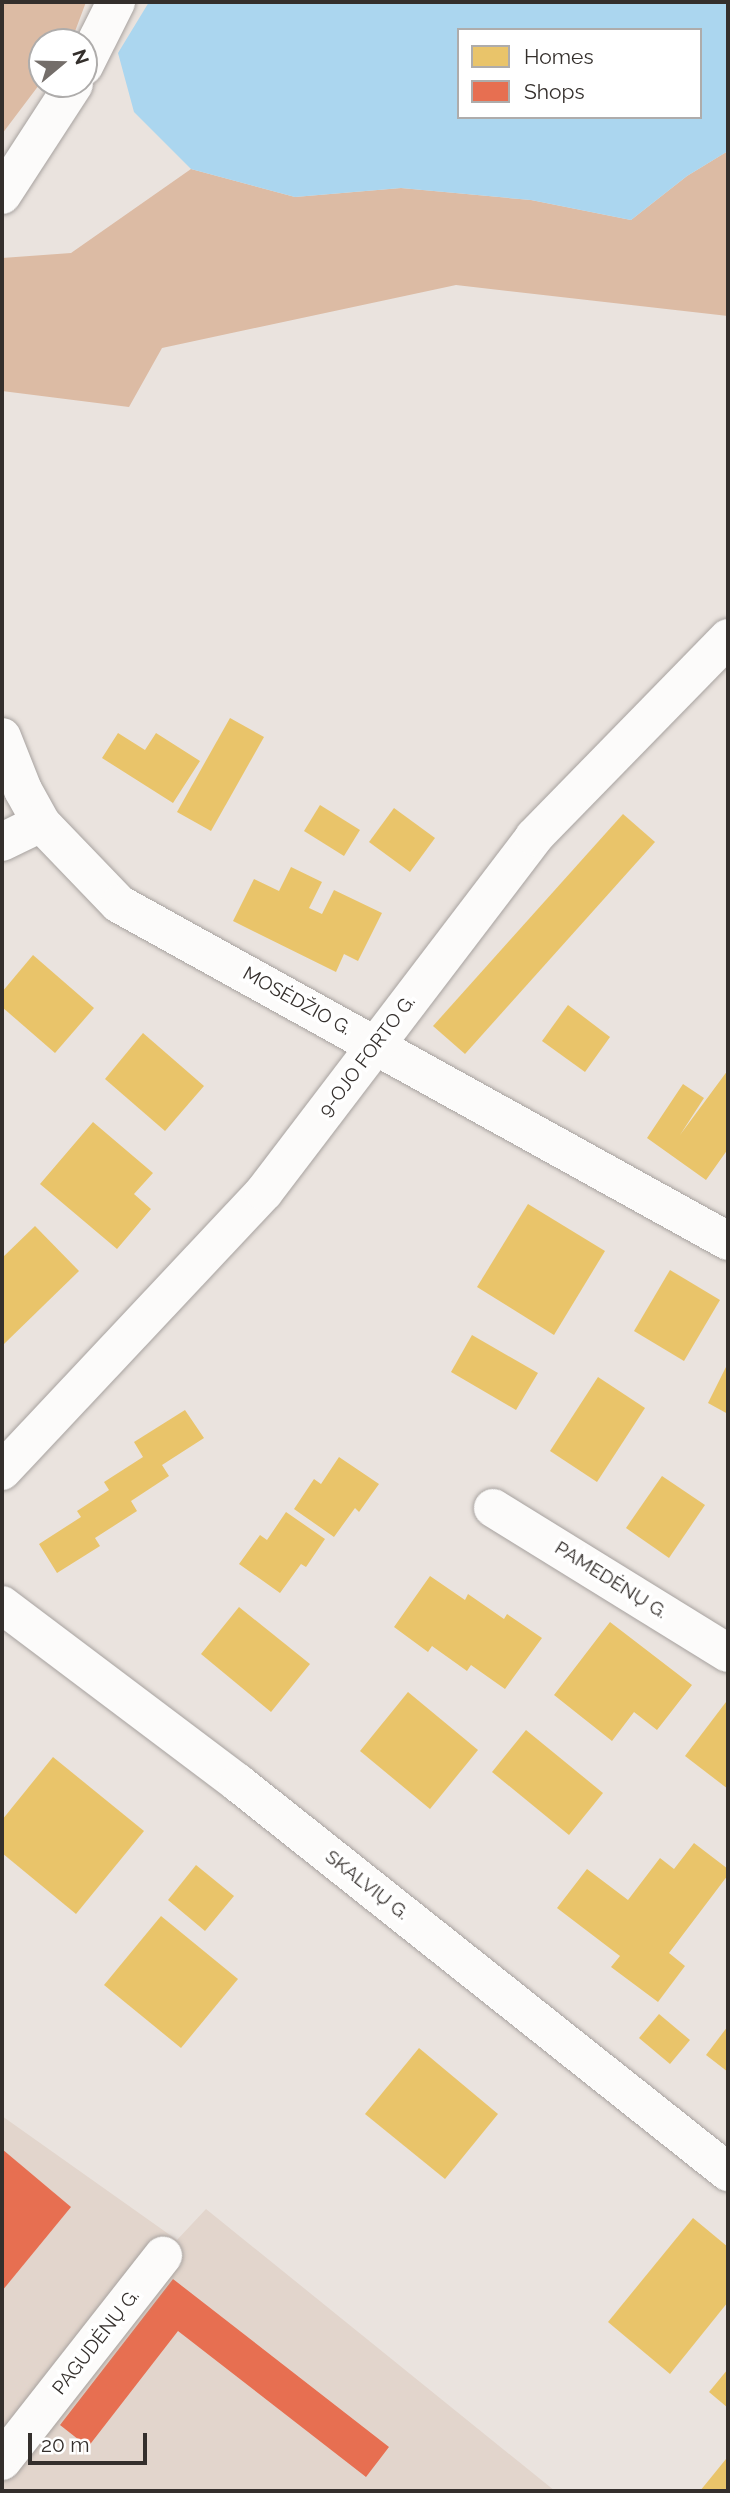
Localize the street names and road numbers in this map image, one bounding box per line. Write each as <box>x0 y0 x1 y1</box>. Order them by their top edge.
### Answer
street label: MOSĖDŽIO G. <box>239 962 355 1040</box>
street label: 9-OJO FORTO G. <box>314 991 420 1121</box>
street label: PAMEDĖNŲ G. <box>551 1536 671 1624</box>
street label: SKALVIŲ G. <box>321 1845 413 1925</box>
street label: PAGUDĖNŲ G. <box>48 2285 144 2399</box>

